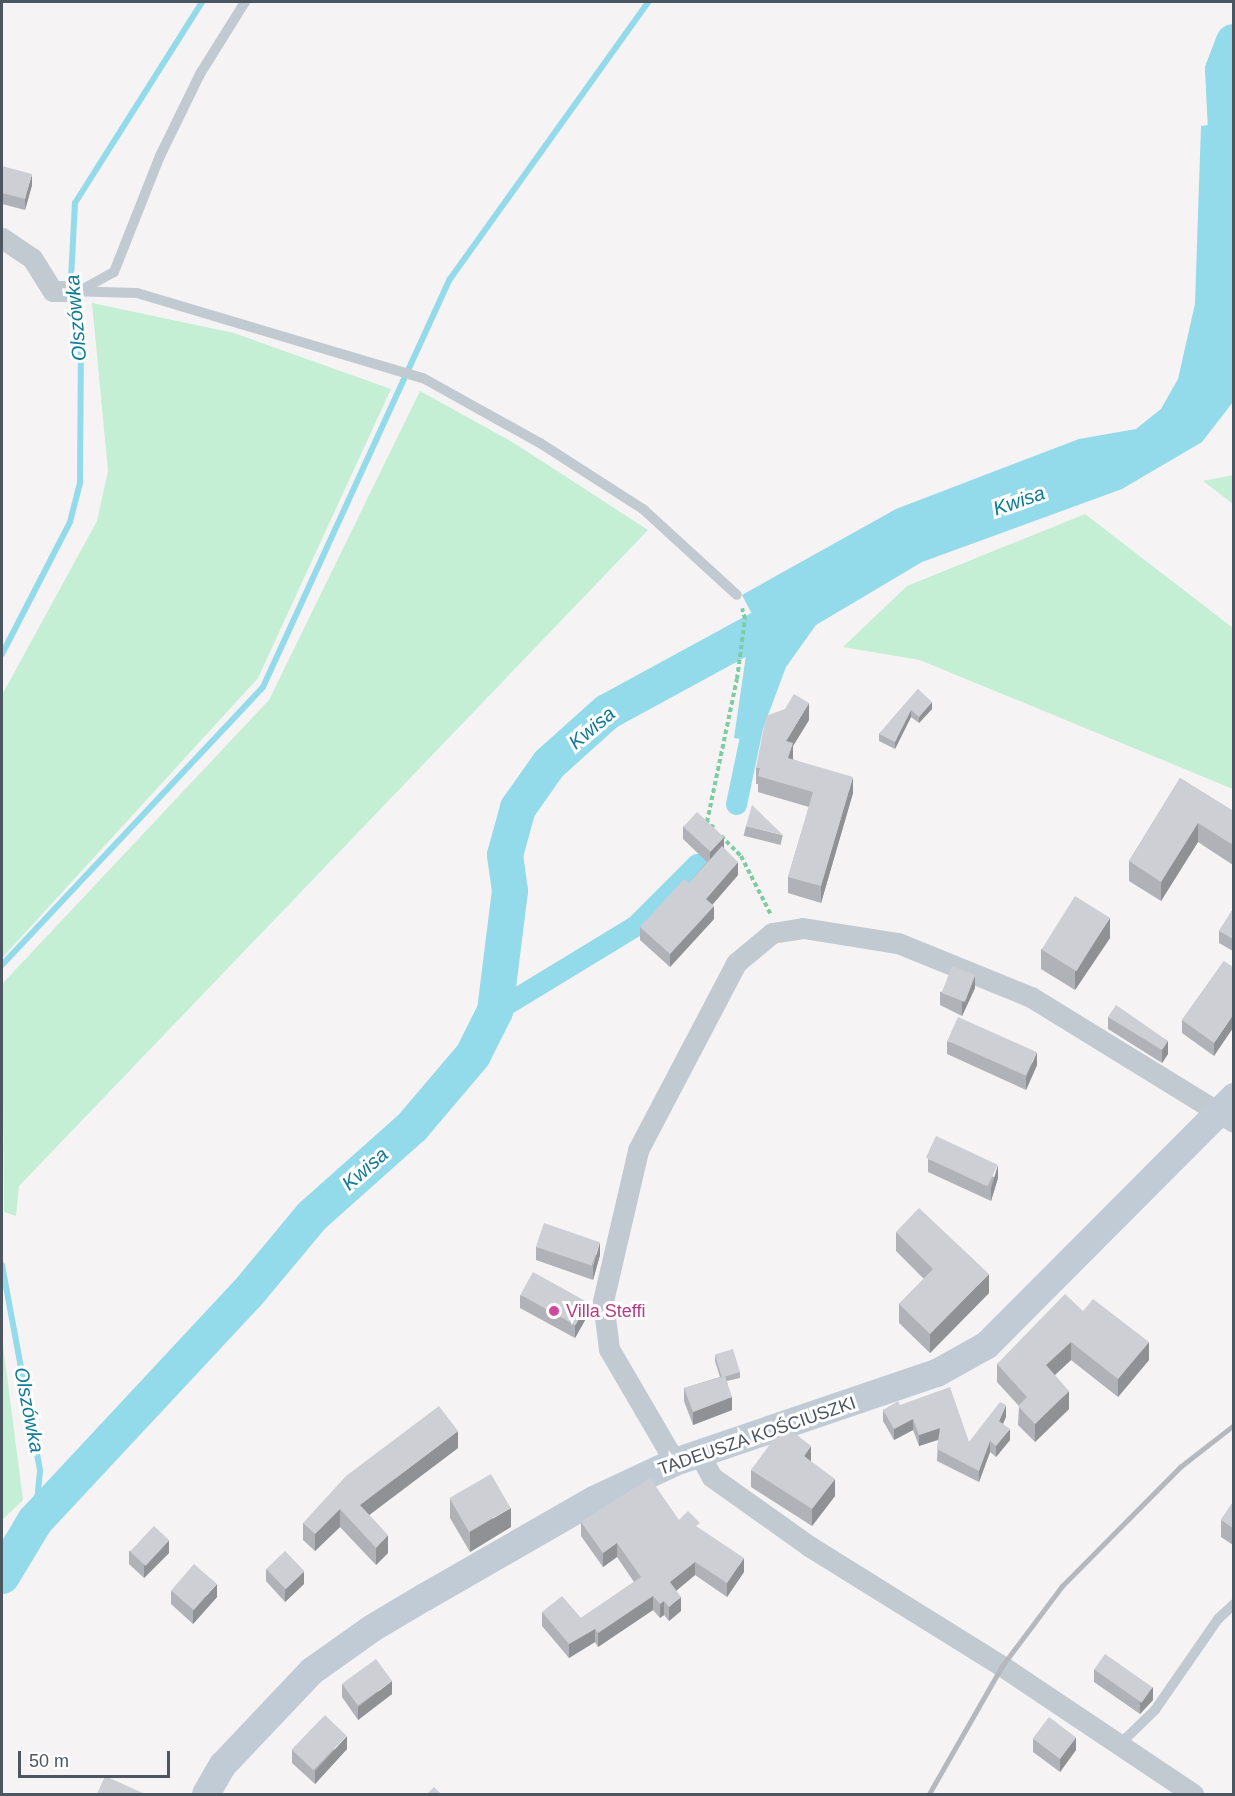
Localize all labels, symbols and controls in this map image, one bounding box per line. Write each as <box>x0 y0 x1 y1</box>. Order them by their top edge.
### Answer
water label: Olszówka <box>60 274 92 362</box>
water label: Kwisa <box>990 481 1048 521</box>
water label: Kwisa <box>564 702 620 754</box>
water label: Kwisa <box>337 1142 393 1196</box>
place label: Villa Steffi <box>566 1300 645 1322</box>
marker: Villa Steffi <box>547 1304 561 1318</box>
water label: Olszówka <box>9 1365 49 1455</box>
street label: TADEUSZA KOŚCIUSZKI <box>655 1392 859 1480</box>
scale bar <box>21 1739 172 1777</box>
text: 50 m <box>29 1751 69 1771</box>

